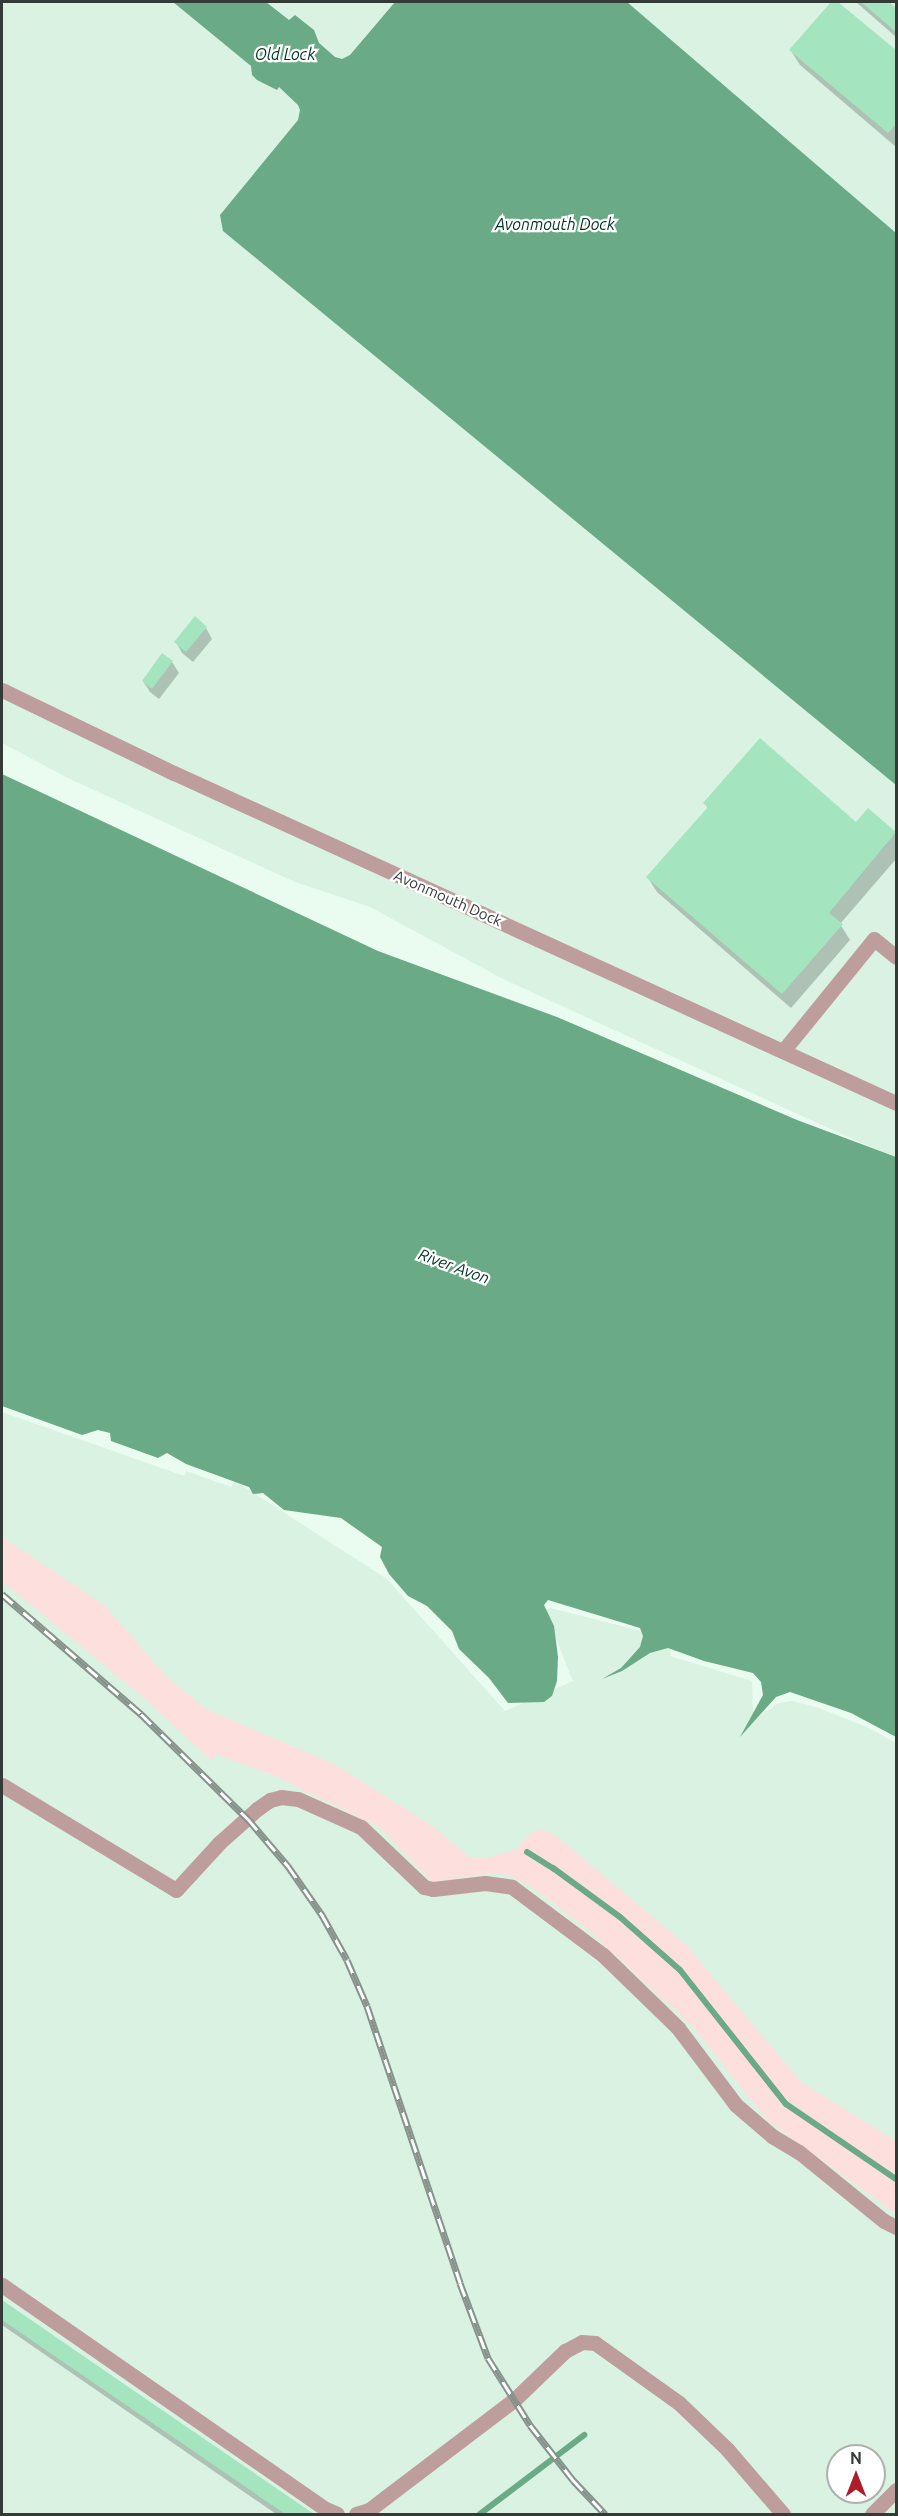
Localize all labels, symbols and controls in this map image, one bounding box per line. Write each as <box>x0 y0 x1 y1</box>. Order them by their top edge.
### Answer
water label: Old Lock <box>255 44 315 64</box>
water label: Avonmouth Dock <box>495 214 615 234</box>
street label: Avonmouth Dock <box>391 866 505 930</box>
water label: River Avon <box>416 1244 492 1288</box>
north arrow <box>826 2444 886 2504</box>
text: N <box>850 2449 862 2467</box>

